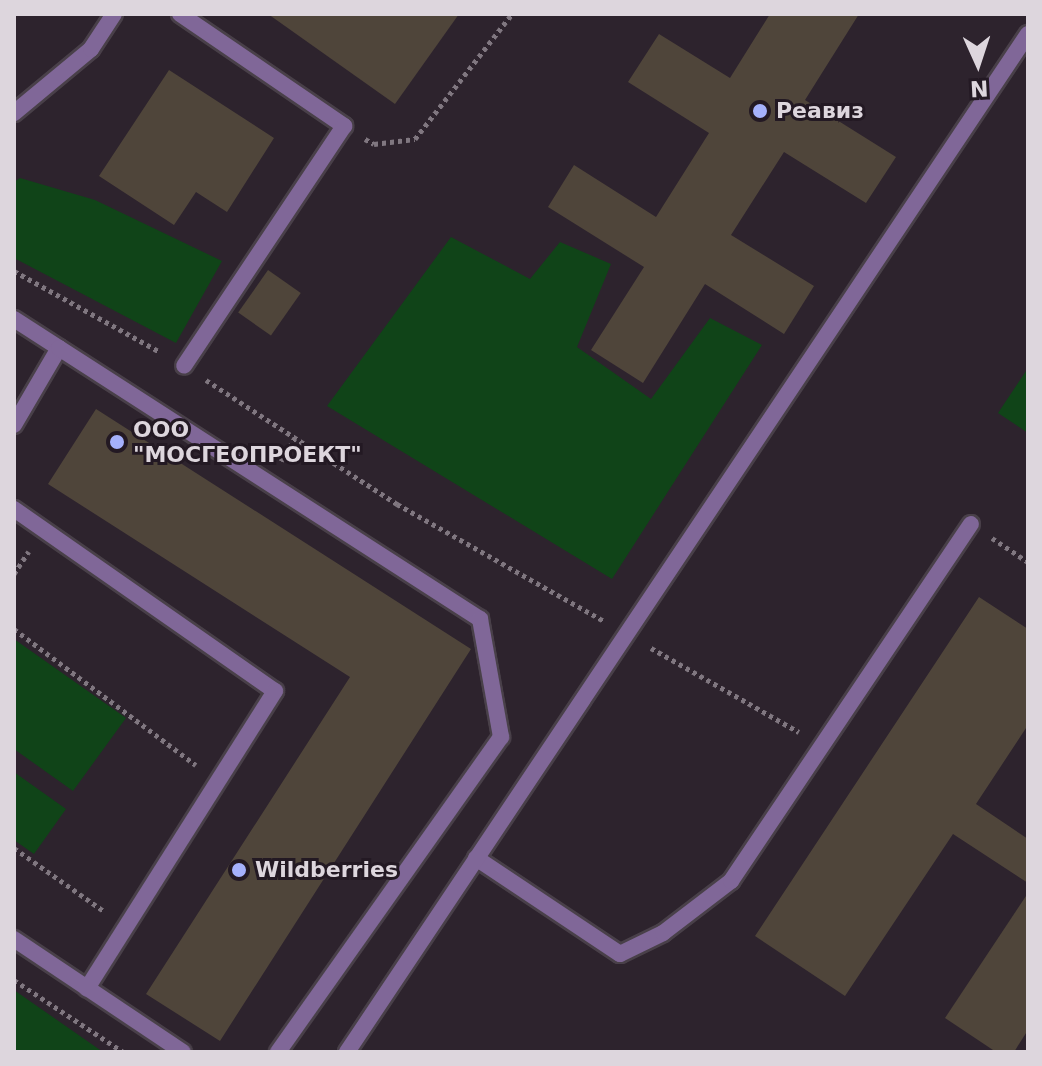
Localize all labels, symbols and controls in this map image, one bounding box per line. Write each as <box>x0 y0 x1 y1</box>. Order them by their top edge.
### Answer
north arrow <box>938 24 1018 104</box>
text: N <box>969 76 989 101</box>
place label: Реавиз <box>776 98 864 124</box>
marker: Реавиз <box>751 102 769 120</box>
place label: ООО "МОСГЕОПРОЕКТ" <box>133 416 362 468</box>
marker: ООО "МОСГЕОПРОЕКТ" <box>108 433 126 451</box>
place label: Wildberries <box>255 857 398 883</box>
marker: Wildberries <box>230 861 248 879</box>

